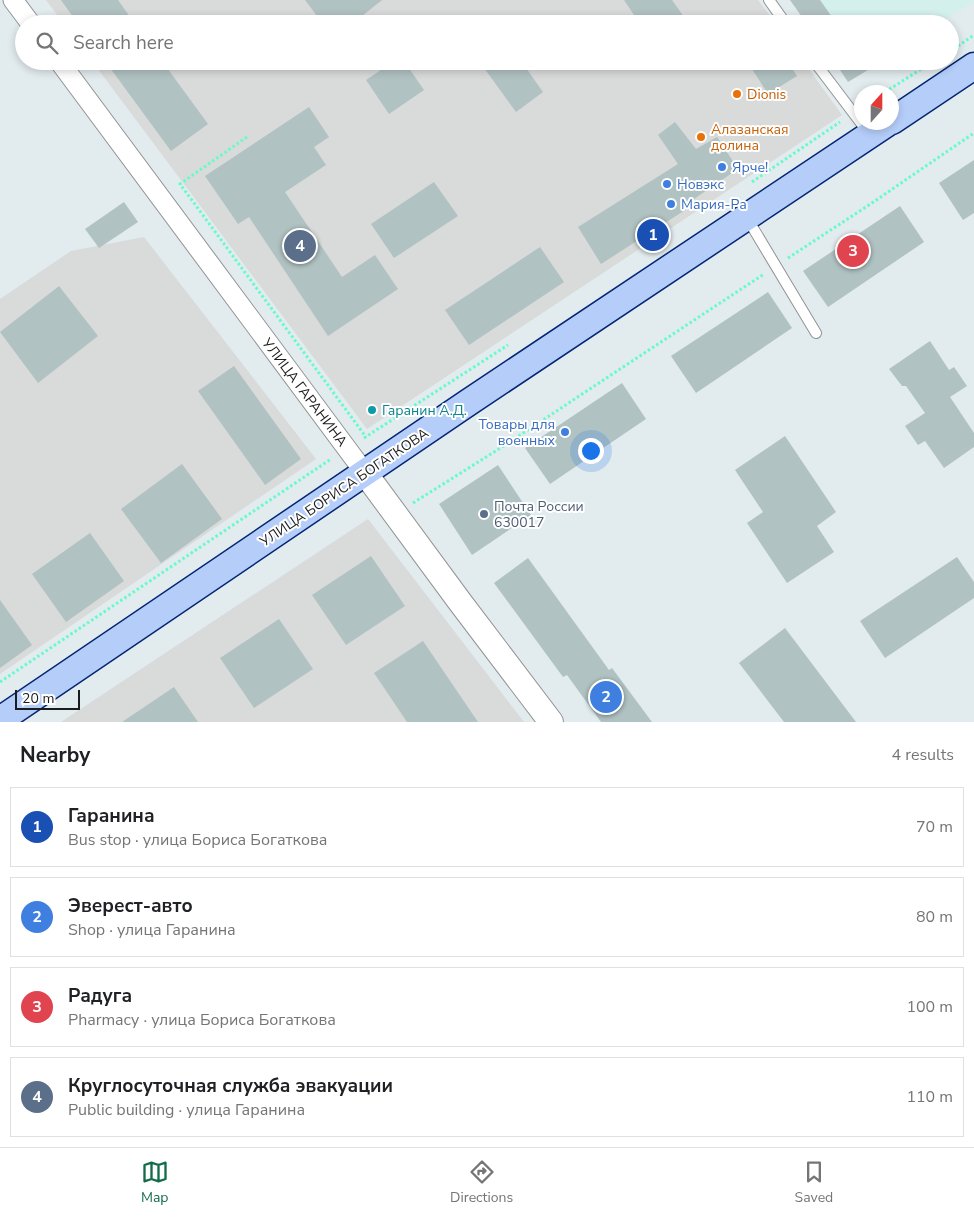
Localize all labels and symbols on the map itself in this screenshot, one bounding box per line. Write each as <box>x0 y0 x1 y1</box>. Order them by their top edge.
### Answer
place label: Dionis <box>747 85 787 104</box>
north arrow <box>854 85 899 130</box>
marker: Dionis <box>731 88 743 100</box>
place label: Алазанская долина <box>711 120 789 155</box>
marker: Алазанская долина <box>695 131 707 143</box>
place label: Ярче! <box>732 158 768 177</box>
marker: Ярче! <box>716 161 728 173</box>
place label: Новэкс <box>677 175 724 194</box>
marker: Новэкс <box>661 178 673 190</box>
place label: Мария-Ра <box>681 195 747 214</box>
marker: Мария-Ра <box>665 198 677 210</box>
pin: 1 <box>637 216 669 254</box>
pin: 4 <box>284 227 316 265</box>
pin: 3 <box>837 232 869 270</box>
street label: УЛИЦА ГАРАНИНА <box>257 333 352 450</box>
place label: Гаранин А.Д. <box>382 401 467 420</box>
marker: Гаранин А.Д. <box>366 404 378 416</box>
place label: Товары для военных <box>479 415 555 450</box>
street label: УЛИЦА БОРИСА БОГАТКОВА <box>255 424 432 552</box>
marker: Товары для военных <box>559 426 571 438</box>
your location <box>578 438 604 464</box>
place label: Почта России 630017 <box>494 497 584 532</box>
marker: Почта России 630017 <box>478 508 490 520</box>
pin: 2 <box>590 678 622 716</box>
scale bar <box>15 687 80 710</box>

